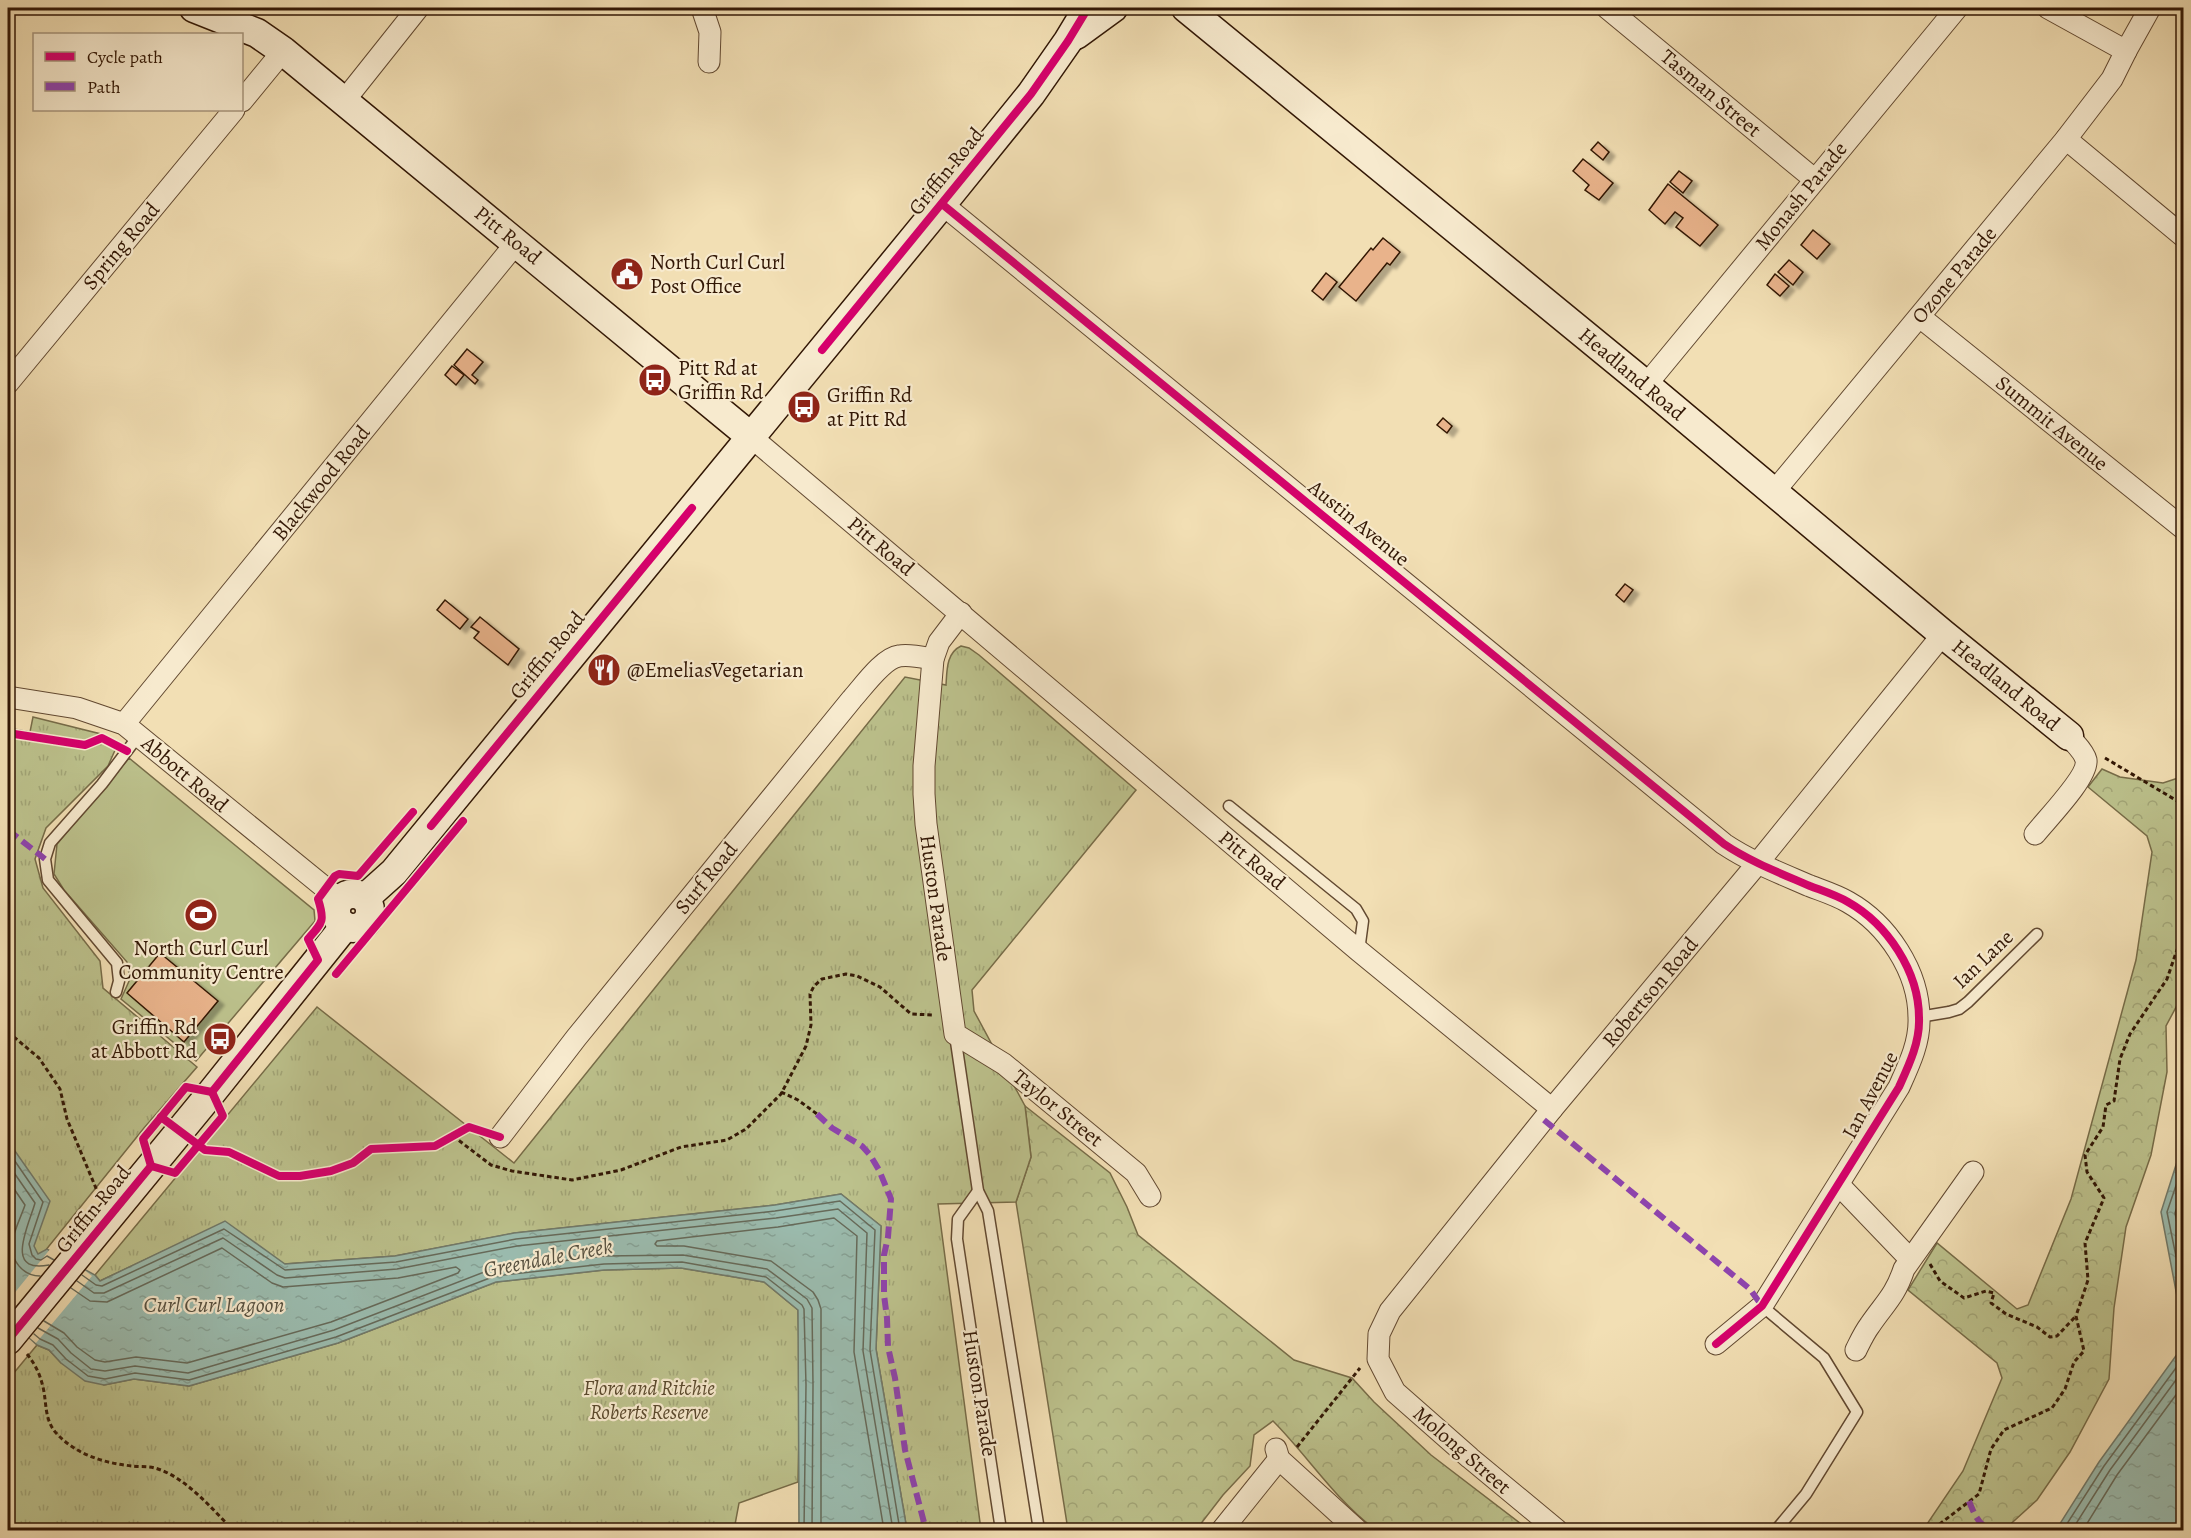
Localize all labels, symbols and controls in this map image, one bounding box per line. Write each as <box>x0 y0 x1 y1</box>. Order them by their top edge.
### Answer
legend <box>33 33 243 111</box>
street label: Tasman Street <box>1655 43 1767 143</box>
text: Cycle path <box>87 45 163 69</box>
text: Path <box>87 75 121 99</box>
street label: Griffin Road <box>902 121 991 221</box>
street label: Monash Parade <box>1749 136 1853 256</box>
street label: Spring Road <box>76 196 166 296</box>
street label: Pitt Road <box>468 199 548 271</box>
street label: Ozone Parade <box>1905 220 2003 330</box>
place label: North Curl Curl Post Office <box>650 248 785 300</box>
public building icon: North Curl Curl Post Office <box>609 256 645 292</box>
street label: Headland Road <box>1573 321 1692 427</box>
place label: Pitt Rd at Griffin Rd <box>678 354 764 406</box>
bus stop icon: Pitt Rd at Griffin Rd <box>637 362 673 398</box>
street label: Summit Avenue <box>1990 369 2114 477</box>
place label: Griffin Rd at Pitt Rd <box>827 381 913 433</box>
bus stop icon: Griffin Rd at Pitt Rd <box>786 389 822 425</box>
street label: Blackwood Road <box>266 419 377 547</box>
street label: Austin Avenue <box>1302 473 1415 572</box>
street label: Pitt Road <box>842 510 921 583</box>
street label: Griffin Road <box>503 605 592 705</box>
street label: Headland Road <box>1946 633 2066 738</box>
restaurant icon: @EmeliasVegetarian <box>586 652 622 688</box>
place label: @EmeliasVegetarian <box>627 656 803 684</box>
street label: Abbott Road <box>135 729 235 819</box>
street label: Pitt Road <box>1213 824 1292 897</box>
street label: Huston Parade <box>913 833 959 963</box>
street label: Surf Road <box>668 835 744 920</box>
sports icon: North Curl Curl Community Centre <box>183 897 219 933</box>
street label: Ian Lane <box>1947 923 2019 995</box>
street label: Robertson Road <box>1596 930 1705 1053</box>
place label: North Curl Curl Community Centre <box>118 934 284 986</box>
place label: Griffin Rd at Abbott Rd <box>91 1013 198 1065</box>
bus stop icon: Griffin Rd at Abbott Rd <box>202 1021 238 1057</box>
street label: Ian Avenue <box>1835 1046 1905 1144</box>
street label: Taylor Street <box>1007 1063 1109 1153</box>
street label: Griffin Road <box>49 1159 138 1259</box>
water label: Greendale Creek <box>481 1231 615 1285</box>
water label: Curl Curl Lagoon <box>144 1290 285 1320</box>
street label: Huston Parade <box>956 1328 1004 1458</box>
park label: Flora and Ritchie Roberts Reserve <box>583 1374 715 1426</box>
street label: Molong Street <box>1407 1400 1517 1500</box>

